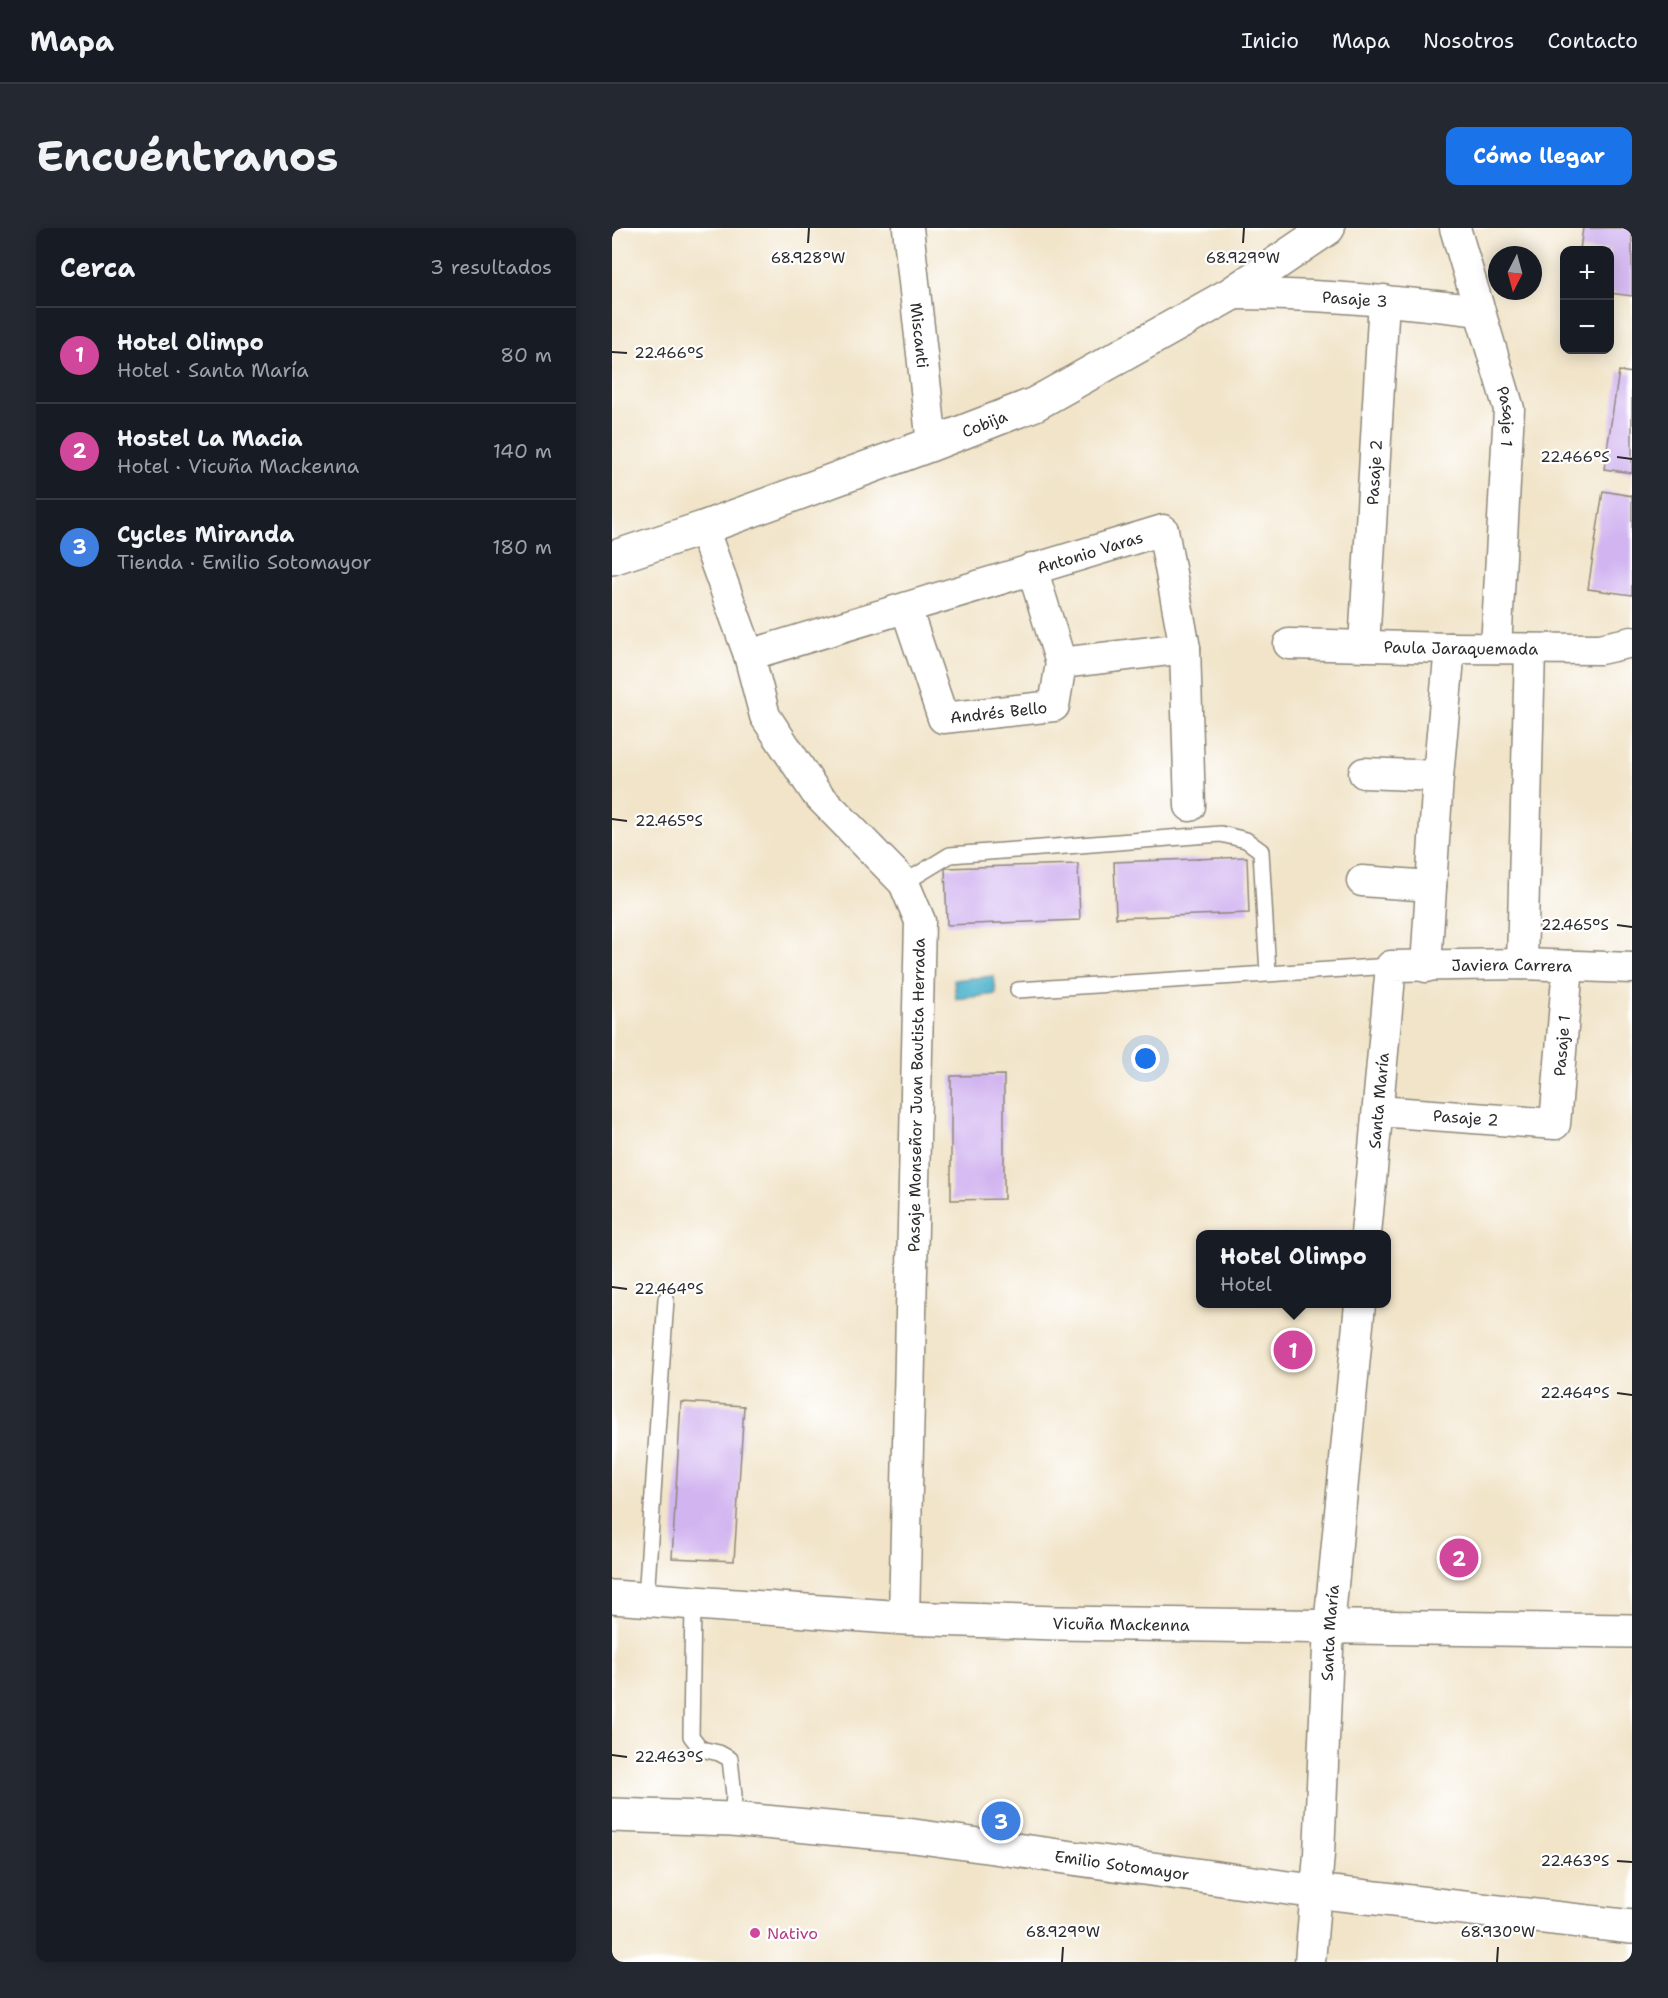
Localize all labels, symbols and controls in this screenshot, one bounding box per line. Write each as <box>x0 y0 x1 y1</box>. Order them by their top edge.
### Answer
text: Mapa <box>30 22 114 60</box>
text: Inicio <box>1241 27 1299 55</box>
text: Mapa <box>1332 27 1390 55</box>
text: Nosotros <box>1423 27 1514 55</box>
text: Contacto <box>1547 27 1638 55</box>
button: Cómo llegar <box>1446 127 1632 185</box>
text: Encuéntranos <box>36 128 338 184</box>
north arrow <box>1488 246 1542 300</box>
map controls <box>1560 246 1614 354</box>
button: + <box>1560 246 1614 300</box>
text: 68.928°W <box>771 248 845 268</box>
text: 68.929°W <box>1206 248 1280 268</box>
text: Cerca <box>60 250 135 285</box>
text: 3 resultados <box>430 254 552 280</box>
street label: Pasaje 3 <box>1321 287 1389 312</box>
button: − <box>1560 300 1614 354</box>
street label: Miscanti <box>905 302 934 369</box>
text: Hotel Olimpo <box>117 328 264 357</box>
text: 1 <box>75 342 84 368</box>
text: 80 m <box>500 342 552 368</box>
text: 22.466°S <box>634 343 704 363</box>
text: Hotel · Santa María <box>117 357 309 383</box>
street label: Pasaje 1 <box>1492 384 1519 447</box>
street label: Cobija <box>959 406 1010 442</box>
text: Hostel La Macia <box>117 424 303 453</box>
text: 2 <box>73 438 87 464</box>
text: 140 m <box>493 438 552 464</box>
street label: Pasaje 2 <box>1362 439 1387 506</box>
text: 22.466°S <box>1540 447 1610 467</box>
text: Hotel · Vicuña Mackenna <box>117 453 359 479</box>
text: Cycles Miranda <box>117 520 294 549</box>
street label: Antonio Varas <box>1034 527 1146 579</box>
text: 3 <box>73 534 87 560</box>
text: 180 m <box>492 534 552 560</box>
text: Tienda · Emilio Sotomayor <box>117 549 372 575</box>
street label: Paula Jaraquemada <box>1383 636 1538 660</box>
street label: Andrés Bello <box>949 697 1048 728</box>
text: 22.465°S <box>635 811 703 831</box>
text: 22.465°S <box>1541 915 1609 935</box>
street label: Pasaje Monseñor Juan Bautista Herrada <box>903 938 930 1252</box>
street label: Javiera Carrera <box>1451 954 1573 977</box>
street label: Pasaje 1 <box>1549 1014 1575 1077</box>
your location <box>1131 1044 1160 1073</box>
street label: Santa María <box>1364 1051 1394 1150</box>
street label: Pasaje 2 <box>1432 1105 1499 1131</box>
popup <box>1196 1230 1391 1308</box>
text: Hotel Olimpo <box>1220 1242 1367 1271</box>
text: Hotel <box>1220 1271 1272 1297</box>
text: 22.464°S <box>634 1279 704 1299</box>
pin: 1 <box>1274 1328 1312 1372</box>
text: 22.464°S <box>1540 1383 1610 1403</box>
pin: 2 <box>1440 1536 1478 1580</box>
street label: Santa María <box>1317 1583 1344 1681</box>
street label: Vicuña Mackenna <box>1052 1613 1190 1636</box>
text: 22.463°S <box>635 1747 703 1767</box>
pin: 3 <box>982 1798 1020 1844</box>
street label: Emilio Sotomayor <box>1053 1846 1191 1885</box>
text: 22.463°S <box>1541 1851 1609 1871</box>
text: 68.929°W <box>1026 1922 1100 1942</box>
text: 68.930°W <box>1461 1922 1535 1942</box>
place label: Nativo <box>767 1923 818 1944</box>
marker: Nativo <box>748 1926 762 1940</box>

